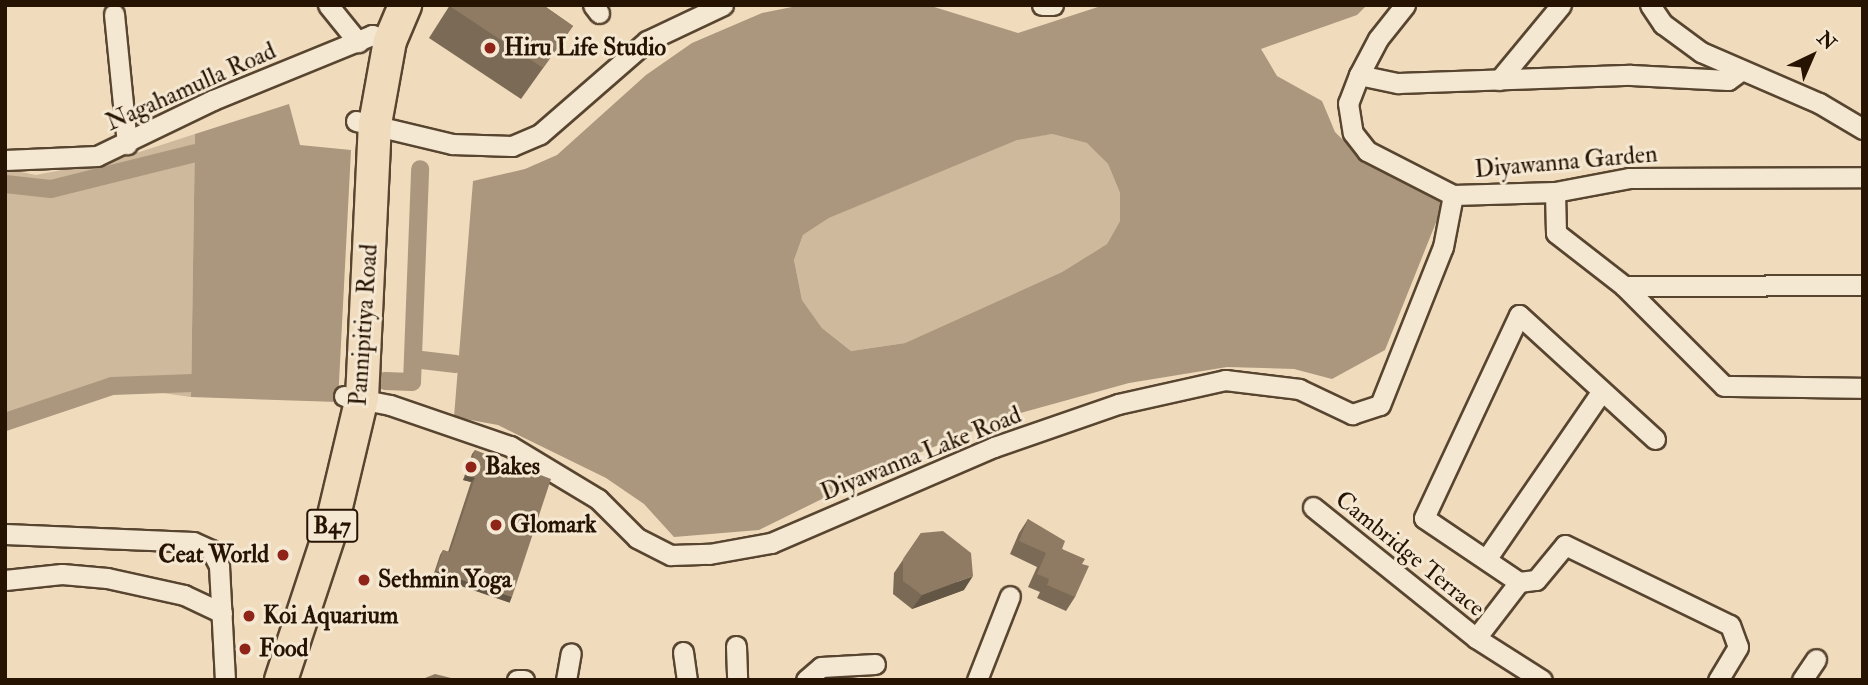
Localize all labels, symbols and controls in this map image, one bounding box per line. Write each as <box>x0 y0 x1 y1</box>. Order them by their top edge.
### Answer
north arrow <box>1777 21 1847 91</box>
text: N <box>1812 26 1841 55</box>
place label: Hiru Life Studio <box>504 34 666 62</box>
street label: Nagahamulla Road <box>101 37 281 137</box>
marker: Hiru Life Studio <box>482 40 498 56</box>
street label: Diyawanna Garden <box>1473 140 1659 184</box>
street label: Pannipitiya Road <box>344 243 384 407</box>
street label: Diyawanna Lake Road <box>816 401 1026 507</box>
place label: Bakes <box>485 453 540 481</box>
marker: Bakes <box>463 459 479 475</box>
street label: Cambridge Terrace <box>1330 485 1490 623</box>
road number: B47 <box>306 506 358 546</box>
place label: Glomark <box>510 511 597 539</box>
marker: Glomark <box>488 517 504 533</box>
place label: Ceat World <box>158 541 269 569</box>
marker: Ceat World <box>275 547 291 563</box>
place label: Sethmin Yoga <box>378 566 512 594</box>
marker: Sethmin Yoga <box>356 572 372 588</box>
place label: Koi Aquarium <box>263 602 398 630</box>
marker: Koi Aquarium <box>241 608 257 624</box>
place label: Food <box>259 635 308 663</box>
marker: Food <box>237 641 253 657</box>

